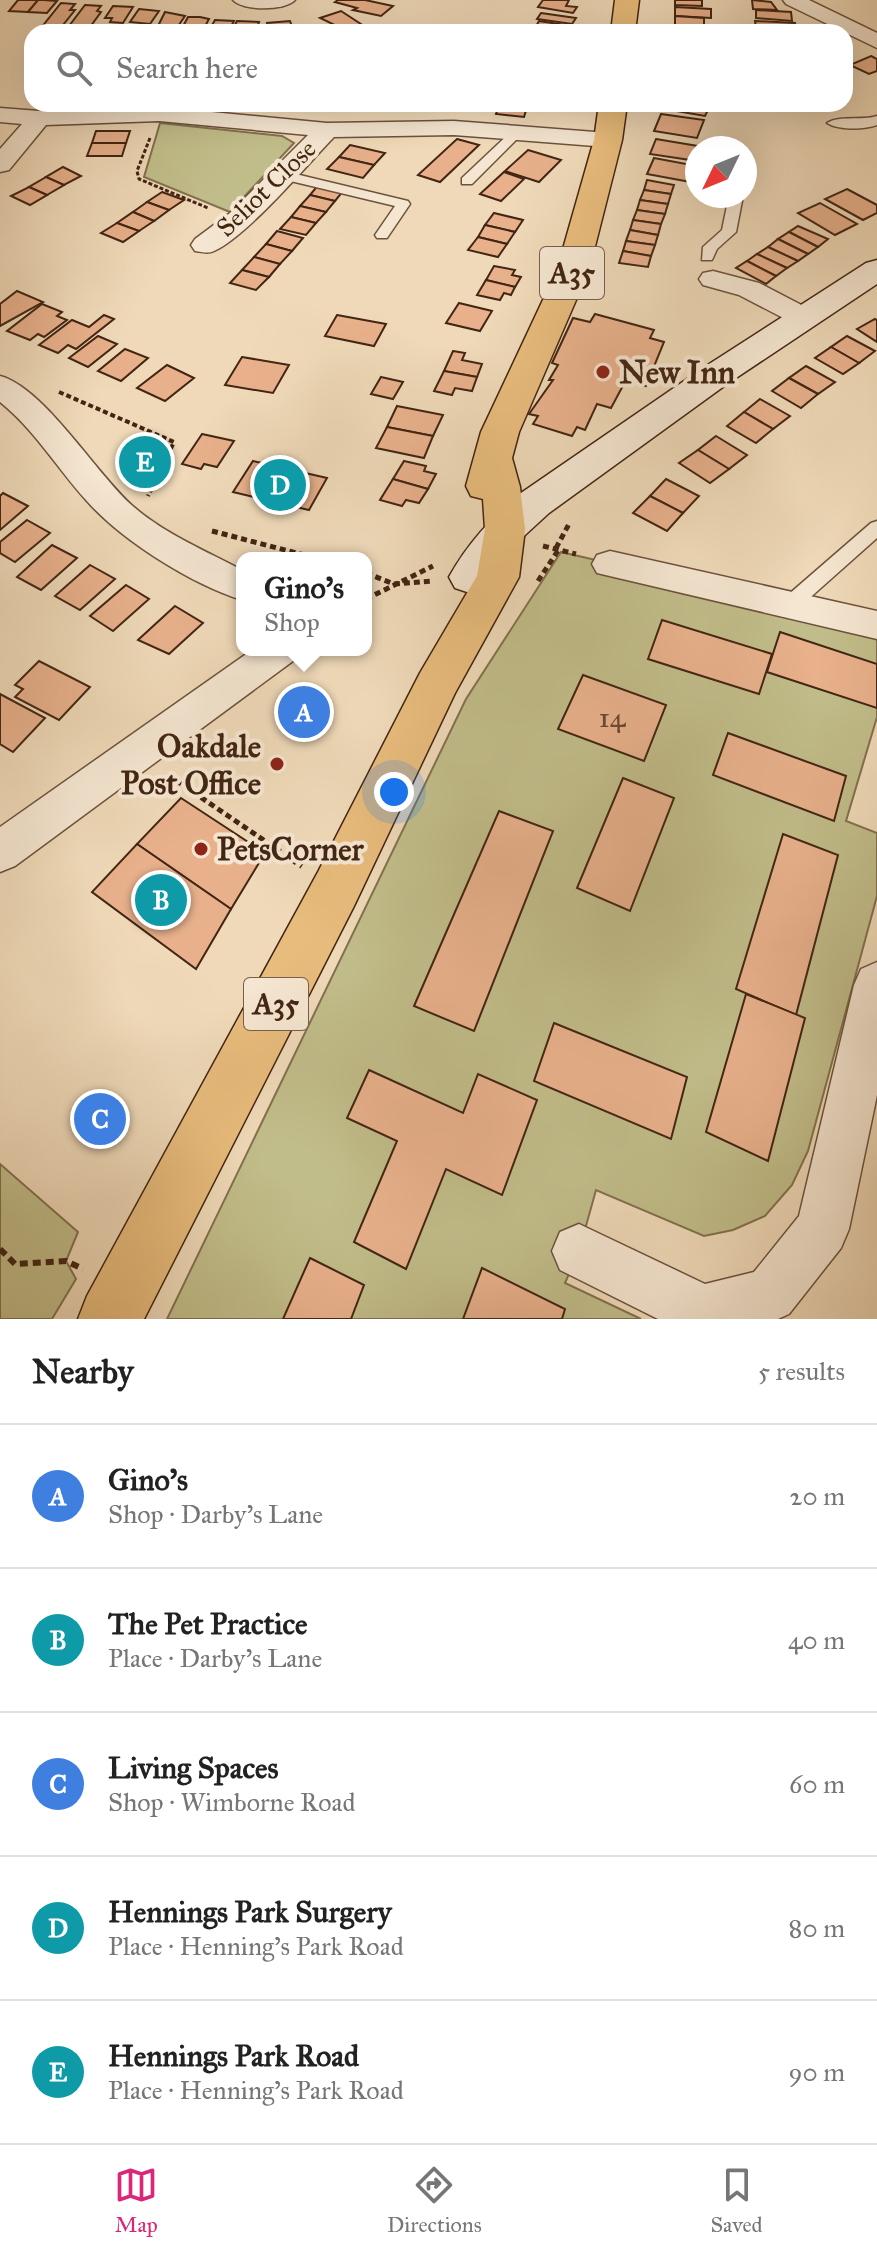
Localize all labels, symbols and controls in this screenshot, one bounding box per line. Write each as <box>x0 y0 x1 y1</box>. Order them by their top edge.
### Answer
search box <box>24 24 853 112</box>
icon: search <box>52 46 96 90</box>
text: Search here <box>116 50 258 86</box>
street label: Seliot Close <box>209 133 323 243</box>
north arrow <box>685 136 757 208</box>
road number: A35 <box>540 247 604 299</box>
place label: New Inn <box>619 353 736 392</box>
marker: New Inn <box>594 363 612 381</box>
pin: E <box>119 432 171 492</box>
pin: D <box>254 455 306 515</box>
popup <box>236 552 372 656</box>
text: Gino’s <box>264 570 344 606</box>
text: Shop <box>264 606 320 638</box>
pin: A <box>278 682 330 742</box>
house number: 14 <box>599 700 627 735</box>
place label: Oakdale Post Office <box>121 727 261 803</box>
marker: Oakdale Post Office <box>268 755 286 773</box>
your location <box>374 772 414 812</box>
place label: PetsCorner <box>217 830 365 869</box>
marker: PetsCorner <box>192 840 210 858</box>
pin: B <box>135 870 187 930</box>
road number: A35 <box>244 978 308 1030</box>
pin: C <box>74 1089 126 1149</box>
text: Nearby <box>32 1351 134 1392</box>
text: 5 results <box>758 1355 845 1387</box>
text: Gino’s <box>108 1462 188 1498</box>
text: A <box>49 1480 67 1512</box>
text: 20 m <box>790 1480 845 1512</box>
text: Shop · Darby's Lane <box>108 1498 323 1530</box>
text: The Pet Practice <box>108 1606 308 1642</box>
text: B <box>49 1624 67 1656</box>
text: 40 m <box>788 1624 845 1656</box>
text: Place · Darby's Lane <box>108 1642 322 1674</box>
text: Living Spaces <box>108 1750 279 1786</box>
text: C <box>49 1768 67 1800</box>
text: 60 m <box>789 1768 845 1800</box>
text: Shop · Wimborne Road <box>108 1786 356 1818</box>
text: Hennings Park Surgery <box>108 1894 391 1930</box>
text: D <box>48 1912 68 1944</box>
text: 80 m <box>789 1912 845 1944</box>
text: Place · Henning's Park Road <box>108 1930 404 1962</box>
text: Hennings Park Road <box>108 2038 359 2074</box>
text: E <box>49 2056 67 2088</box>
text: 90 m <box>788 2056 845 2088</box>
text: Place · Henning's Park Road <box>108 2074 404 2106</box>
tab: Map <box>114 2163 158 2238</box>
tab: Directions <box>387 2163 482 2238</box>
tab: Saved <box>710 2163 763 2238</box>

